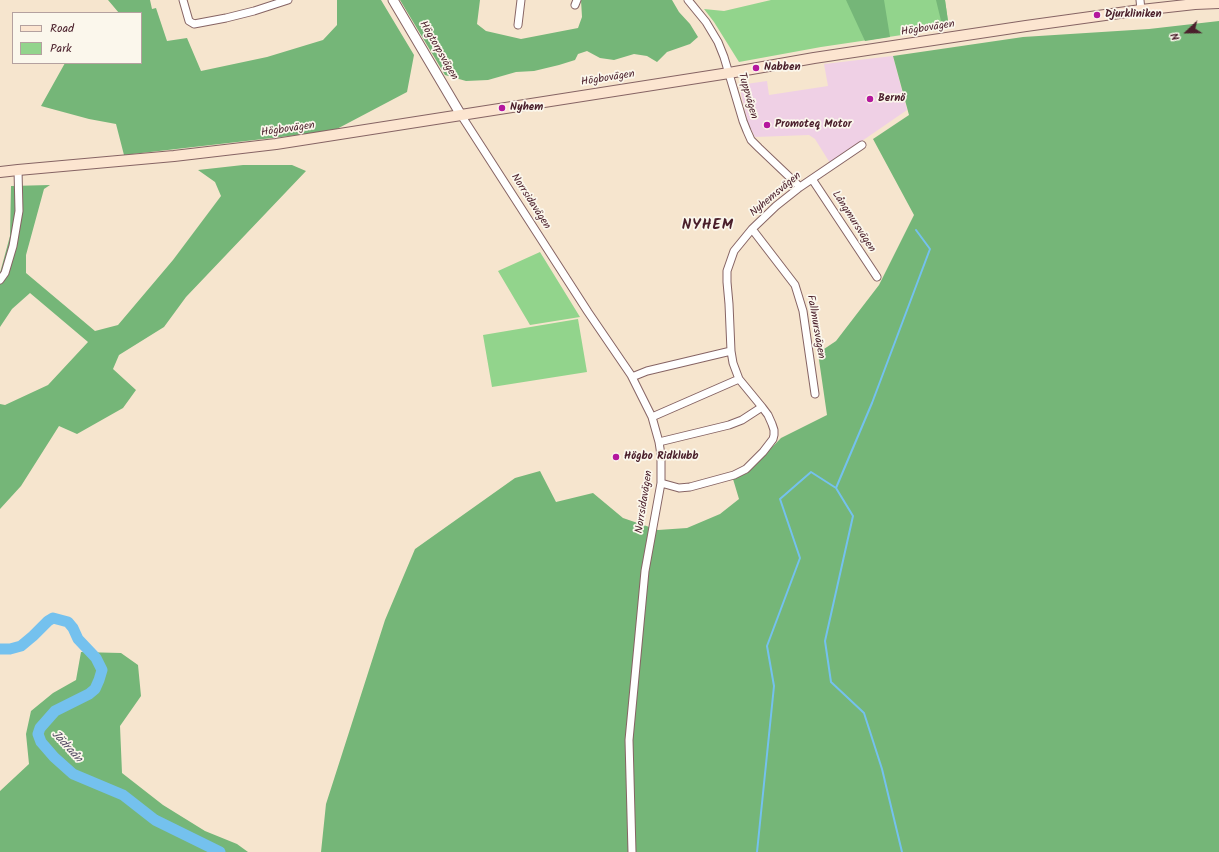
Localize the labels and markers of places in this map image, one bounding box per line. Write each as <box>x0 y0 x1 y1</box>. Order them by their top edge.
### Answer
place label: Djurkliniken <box>1105 8 1162 22</box>
marker: Djurkliniken <box>1092 10 1102 20</box>
place label: Nabben <box>764 61 800 75</box>
marker: Nabben <box>751 63 761 73</box>
place label: Bernö <box>878 92 905 106</box>
marker: Bernö <box>865 94 875 104</box>
place label: Nyhem <box>510 101 543 115</box>
marker: Nyhem <box>497 103 507 113</box>
place label: Promoteq Motor <box>775 118 852 132</box>
marker: Promoteq Motor <box>762 120 772 130</box>
place label: Högbo Ridklubb <box>624 450 698 464</box>
marker: Högbo Ridklubb <box>611 452 621 462</box>

